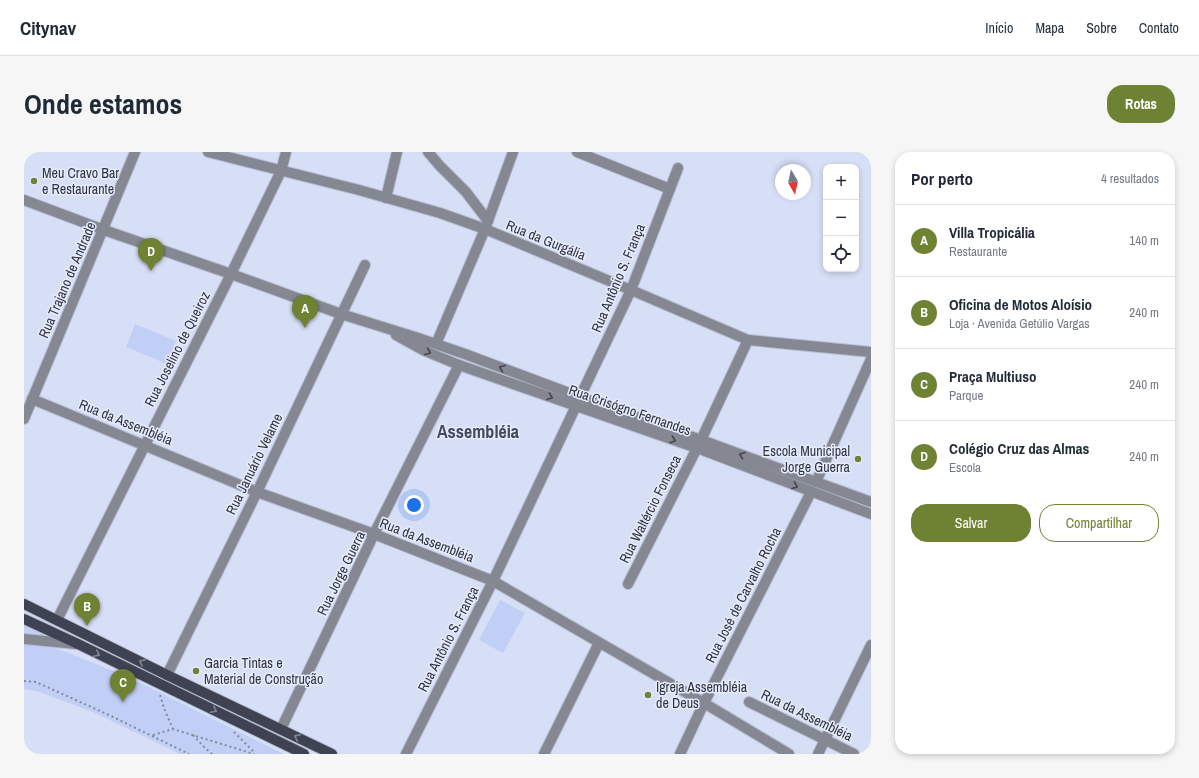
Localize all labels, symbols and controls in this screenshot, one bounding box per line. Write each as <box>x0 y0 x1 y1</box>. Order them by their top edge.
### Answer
text: Citynav <box>20 15 76 41</box>
text: Início <box>985 19 1013 37</box>
text: Mapa <box>1035 19 1064 37</box>
text: Sobre <box>1086 19 1117 37</box>
text: Contato <box>1139 19 1179 37</box>
text: Onde estamos <box>24 85 182 123</box>
button: Rotas <box>1107 85 1175 123</box>
place label: Meu Cravo Bar e Restaurante <box>42 164 119 198</box>
north arrow <box>775 164 811 200</box>
map controls <box>823 164 859 272</box>
button: + <box>823 164 859 200</box>
text: Por perto <box>911 167 973 190</box>
text: 4 resultados <box>1101 170 1159 187</box>
marker: Meu Cravo Bar e Restaurante <box>29 176 39 186</box>
button: − <box>823 200 859 236</box>
street label: Rua da Gurgália <box>504 216 589 264</box>
street label: Rua Trajano de Andrade <box>34 219 100 341</box>
street label: Rua Antônio S. França <box>587 220 649 335</box>
text: Villa Tropicália <box>949 222 1035 243</box>
text: A <box>920 232 928 249</box>
text: 140 m <box>1129 232 1159 249</box>
button: locate <box>823 236 859 272</box>
pin: D <box>138 238 164 271</box>
text: Restaurante <box>949 243 1007 260</box>
street label: Rua Joselino de Queiroz <box>140 288 214 410</box>
text: Oficina de Motos Aloísio <box>949 294 1092 315</box>
pin: A <box>292 295 318 328</box>
text: B <box>920 304 928 321</box>
text: 240 m <box>1129 304 1159 321</box>
text: Loja · Avenida Getúlio Vargas <box>949 315 1090 332</box>
one-way arrow <box>424 347 432 355</box>
one-way arrow <box>498 364 505 372</box>
text: Praça Multiuso <box>949 366 1037 387</box>
text: C <box>920 376 928 393</box>
text: 240 m <box>1129 376 1159 393</box>
street label: Rua Crisógno Fernandes <box>566 381 694 439</box>
text: Parque <box>949 387 983 404</box>
one-way arrow <box>547 393 554 401</box>
street label: Rua da Assembléia <box>76 395 176 449</box>
street label: Rua Januário Velame <box>222 410 286 518</box>
district label: Assembléia <box>437 419 520 444</box>
one-way arrow <box>670 435 677 443</box>
text: Colégio Cruz das Almas <box>949 438 1089 459</box>
place label: Escola Municipal Jorge Guerra <box>763 442 851 476</box>
text: D <box>920 448 928 465</box>
text: 240 m <box>1129 448 1159 465</box>
street label: Rua Waltércio Fonseca <box>615 451 685 566</box>
one-way arrow <box>739 451 746 459</box>
marker: Escola Municipal Jorge Guerra <box>853 454 863 464</box>
text: Escola <box>949 459 981 476</box>
one-way arrow <box>791 481 798 489</box>
your location <box>404 495 424 515</box>
button: Salvar <box>911 504 1031 542</box>
button: Compartilhar <box>1039 504 1159 542</box>
street label: Rua da Assembléia <box>377 514 477 566</box>
street label: Rua José de Carvalho Rocha <box>701 524 785 666</box>
street label: Rua Jorge Guerra <box>313 527 369 618</box>
street label: Rua Antônio S. França <box>414 583 483 695</box>
pin: B <box>74 593 100 626</box>
one-way arrow <box>93 649 101 656</box>
place label: Garcia Tintas e Material de Construção <box>204 654 323 688</box>
one-way arrow <box>139 659 146 667</box>
marker: Garcia Tintas e Material de Construção <box>191 666 201 676</box>
pin: C <box>110 669 136 702</box>
place label: Igreja Assembléia de Deus <box>656 678 748 712</box>
street label: Rua da Assembléia <box>758 685 856 745</box>
marker: Igreja Assembléia de Deus <box>643 690 653 700</box>
one-way arrow <box>210 706 218 713</box>
one-way arrow <box>294 734 302 742</box>

